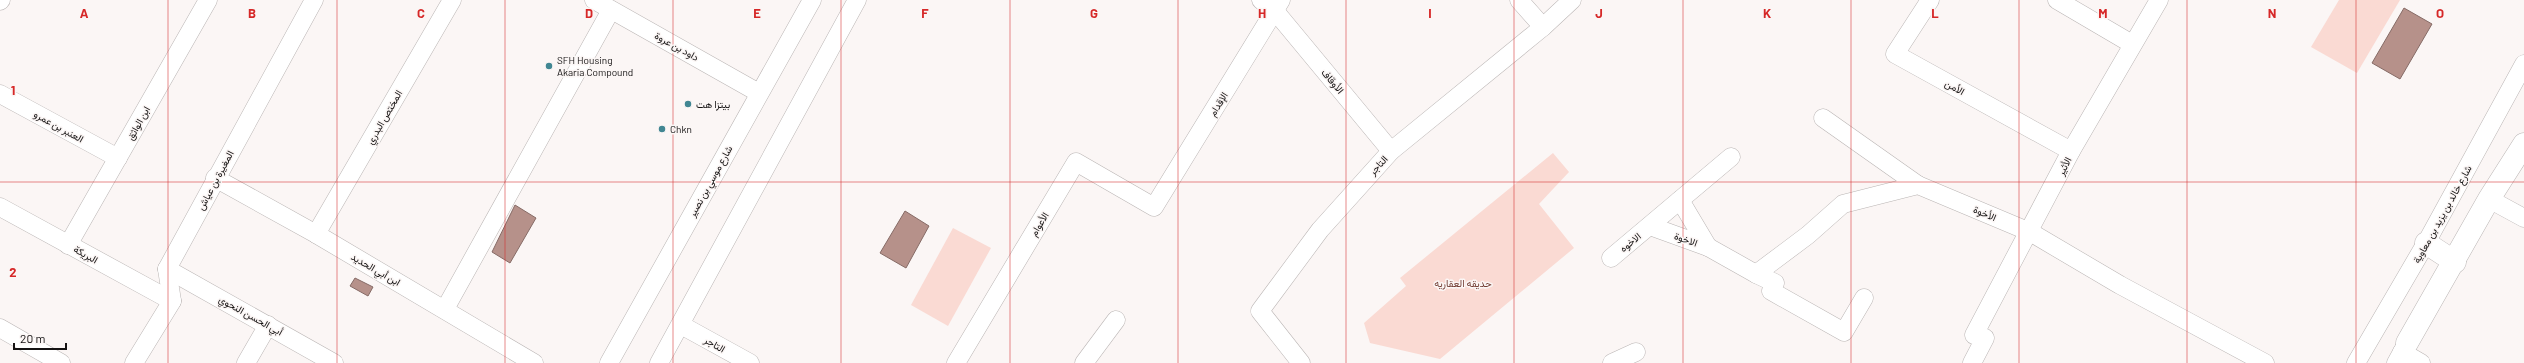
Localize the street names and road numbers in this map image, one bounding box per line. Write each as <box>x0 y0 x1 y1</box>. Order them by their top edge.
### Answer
street label: داود بن عروة <box>652 29 701 64</box>
street label: الأوقاف <box>1319 66 1347 96</box>
street label: الأمن <box>1943 77 1967 98</box>
street label: المختص البدري <box>364 88 407 148</box>
street label: الإقدام <box>1206 90 1231 119</box>
street label: ابن الواثق <box>124 104 153 142</box>
street label: العنبر بن عمرو <box>32 107 86 145</box>
street label: شارع موسي بن نصير <box>685 143 737 221</box>
street label: المغيرة بن عياش <box>194 148 237 212</box>
street label: التاجر <box>1365 153 1391 179</box>
street label: الأثير <box>2054 155 2075 178</box>
street label: شارع خالد بن يزيد بن معاوية <box>2410 163 2475 266</box>
street label: الأخوة <box>1971 203 1998 224</box>
street label: الأعوام <box>1027 210 1052 239</box>
street label: الاخوة <box>1672 229 1699 250</box>
street label: الاخوه <box>1617 230 1644 255</box>
street label: البريكة <box>71 242 100 266</box>
street label: ابن أبي الحديد <box>348 250 403 291</box>
street label: أبي الحسن النحوي <box>215 292 286 340</box>
street label: التاجر <box>701 333 728 356</box>

